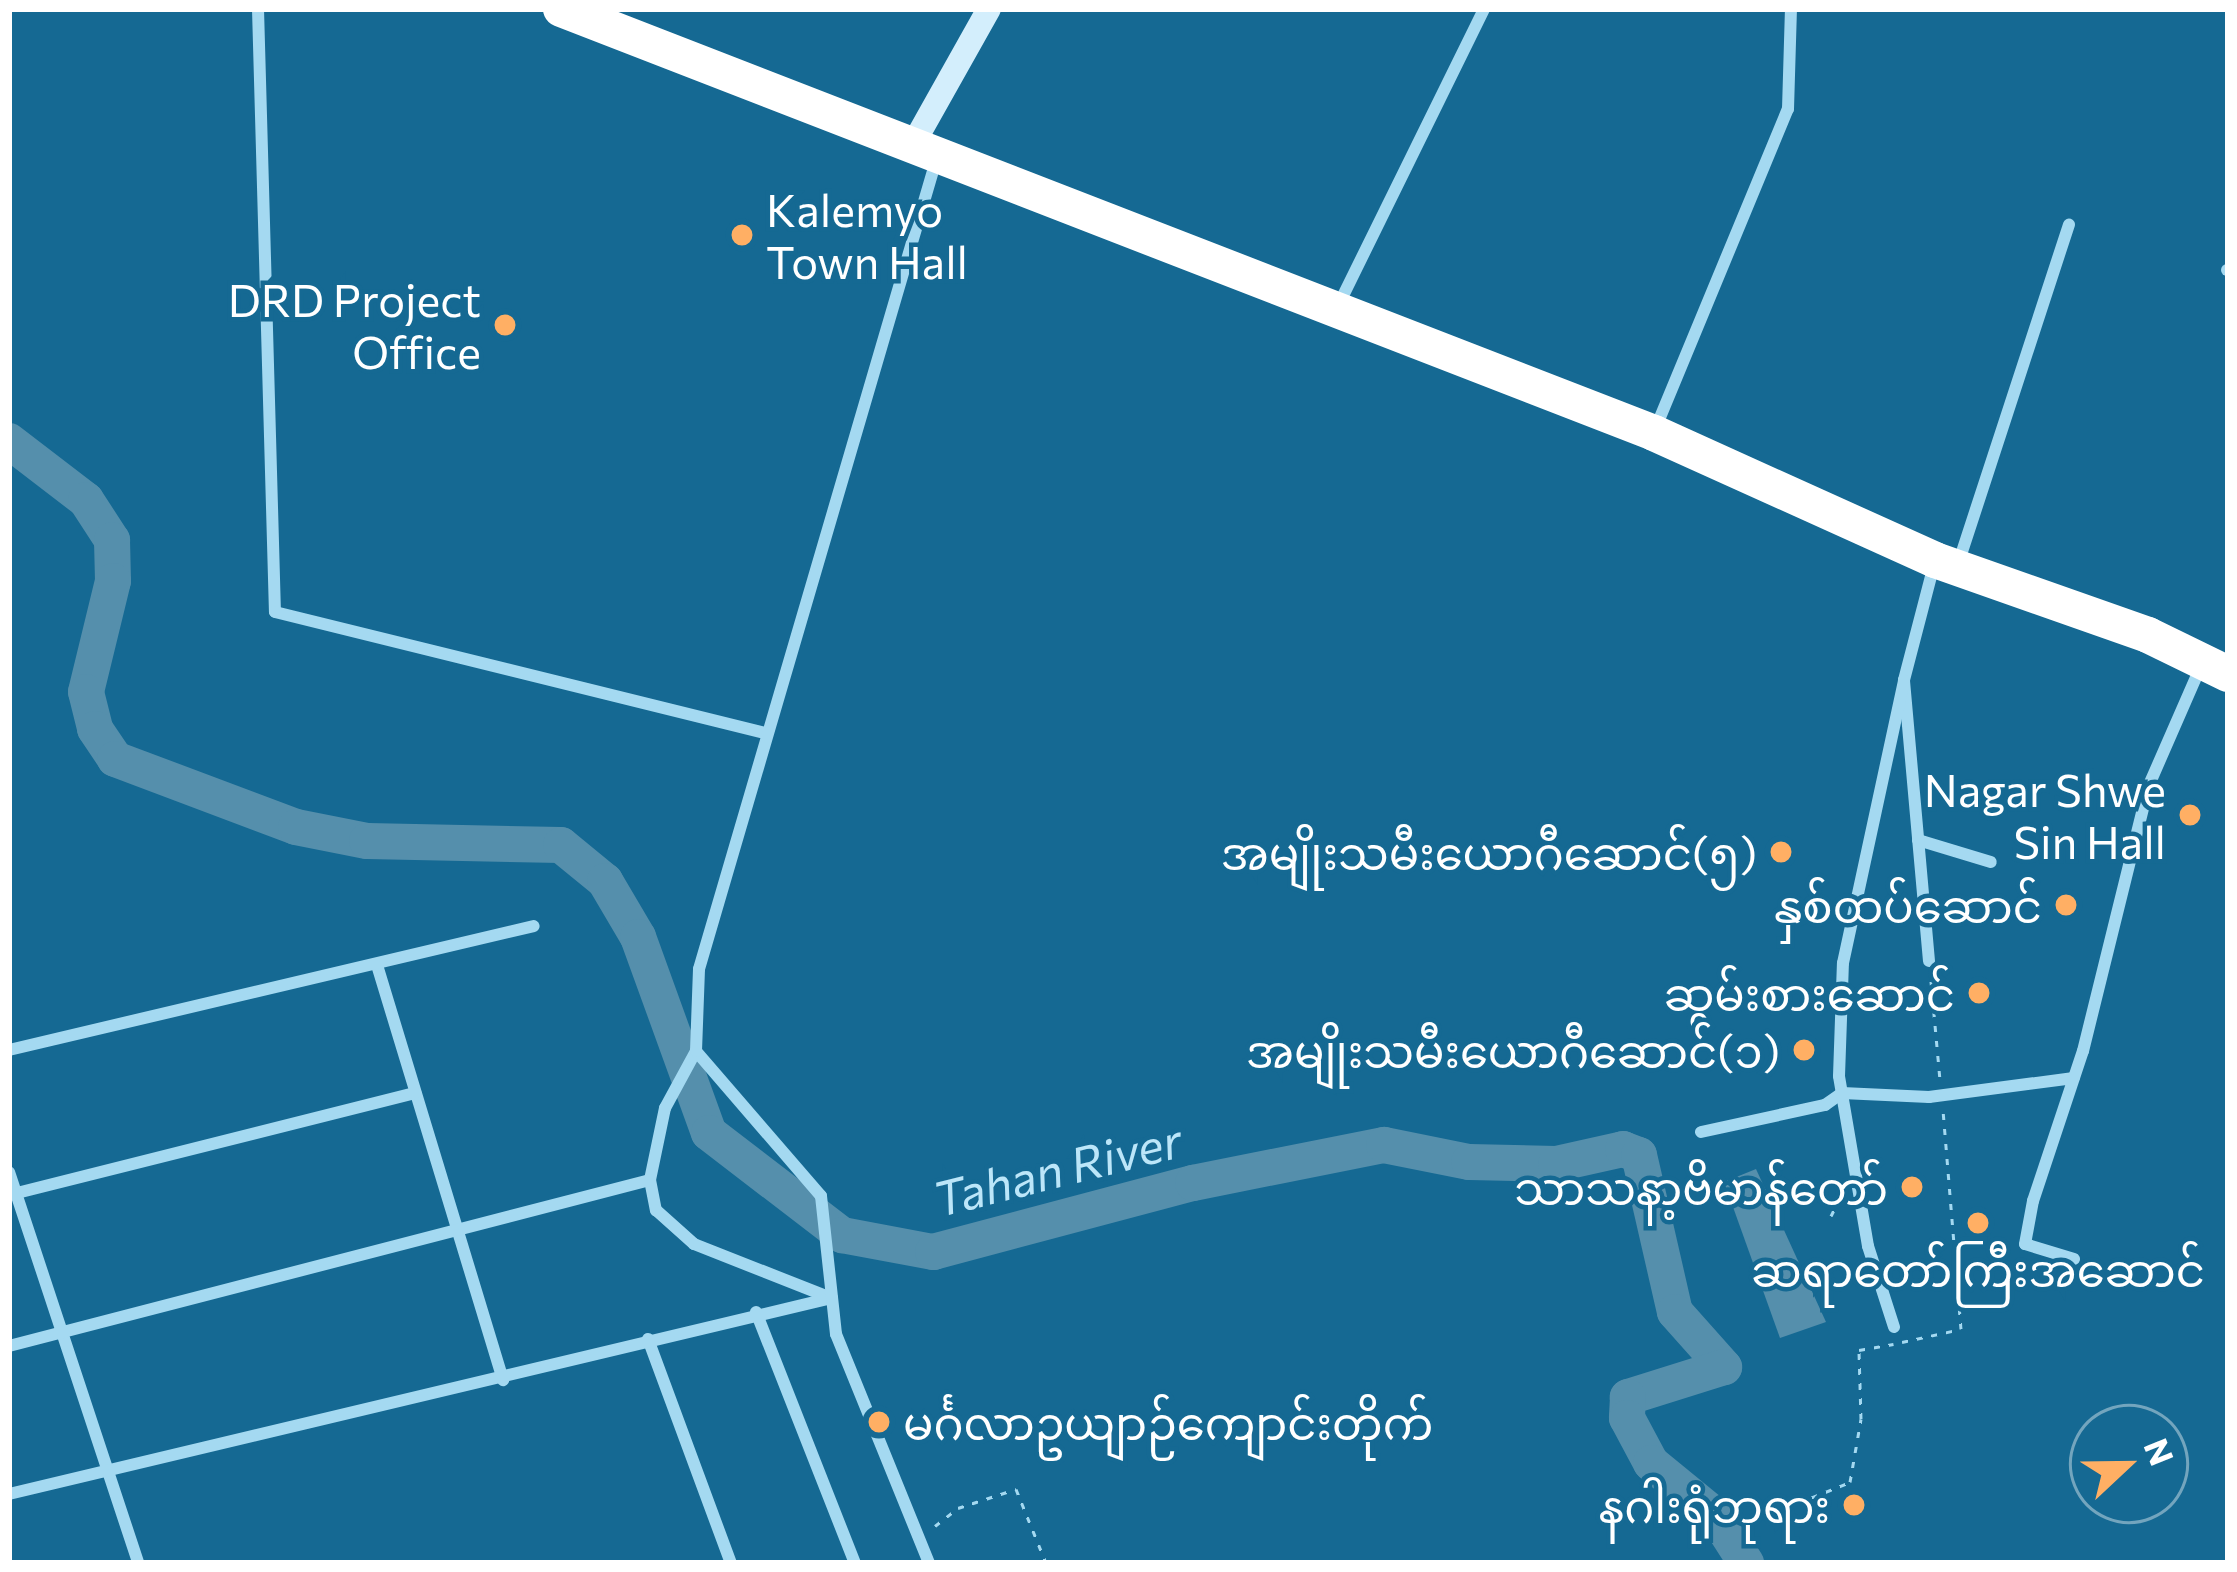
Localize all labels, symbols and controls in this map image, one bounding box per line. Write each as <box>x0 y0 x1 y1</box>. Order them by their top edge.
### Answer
place label: Kalemyo Town Hall <box>766 182 968 288</box>
marker: Kalemyo Town Hall <box>729 222 755 248</box>
place label: DRD Project Office <box>228 272 481 378</box>
marker: DRD Project Office <box>492 312 518 338</box>
place label: Nagar Shwe Sin Hall <box>1924 762 2166 868</box>
marker: Nagar Shwe Sin Hall <box>2177 802 2203 828</box>
place label: အမျိုးသမီးယောဂီဆောင်(၅) <box>1221 825 1757 879</box>
marker: အမျိုးသမီးယောဂီဆောင်(၅) <box>1768 839 1794 865</box>
place label: နှစ်ထပ်ဆောင် <box>1774 878 2042 932</box>
marker: နှစ်ထပ်ဆောင် <box>2053 892 2079 918</box>
place label: ဆွမ်းစားဆောင် <box>1664 966 1955 1020</box>
marker: ဆွမ်းစားဆောင် <box>1966 980 1992 1006</box>
place label: အမျိုးသမီးယောဂီဆောင်(၁) <box>1246 1023 1780 1077</box>
marker: အမျိုးသမီးယောဂီဆောင်(၁) <box>1791 1037 1817 1063</box>
water label: Tahan River <box>927 1109 1187 1227</box>
place label: သာသနာ့ဗိမာန်တော် <box>1514 1160 1888 1214</box>
marker: သာသနာ့ဗိမာန်တော် <box>1899 1174 1925 1200</box>
marker: ဆရာတော်ကြီးအဆောင် <box>1965 1210 1991 1236</box>
place label: ဆရာတော်ကြီးအဆောင် <box>1751 1242 2205 1296</box>
place label: မင်္ဂလာဥယျာဉ်ကျောင်းတိုက် <box>903 1395 1433 1449</box>
north arrow <box>2069 1404 2189 1524</box>
marker: မင်္ဂလာဥယျာဉ်ကျောင်းတိုက် <box>866 1409 892 1435</box>
text: N <box>2136 1432 2184 1471</box>
place label: နဂါးရုံဘုရား <box>1599 1478 1830 1532</box>
marker: နဂါးရုံဘုရား <box>1841 1492 1867 1518</box>

